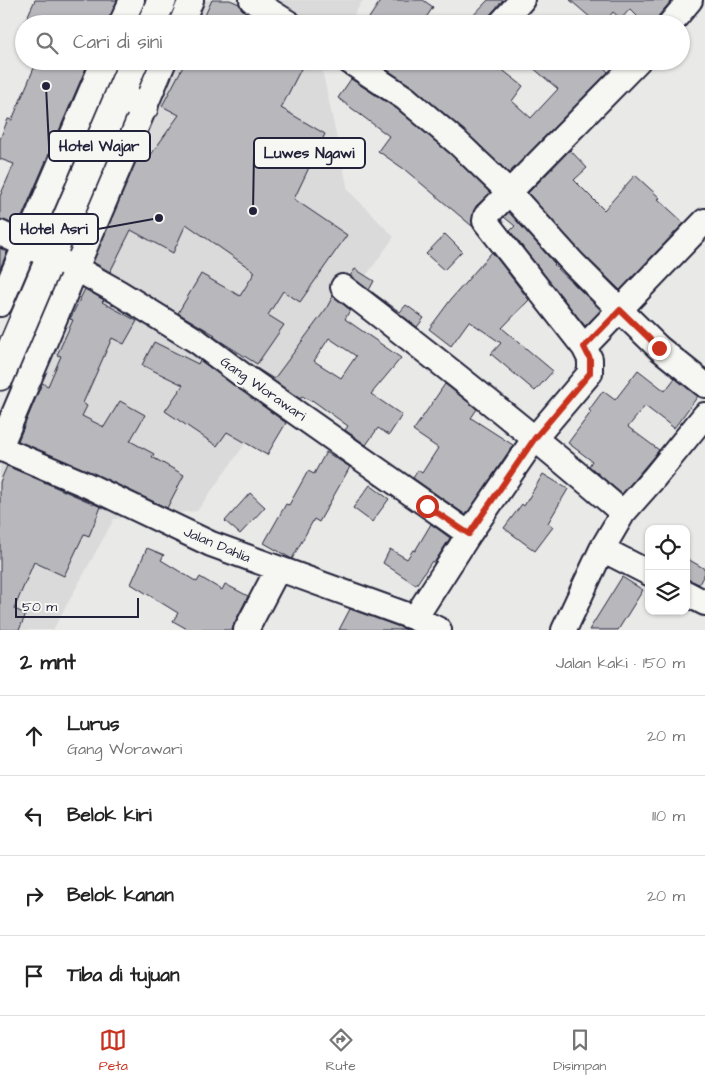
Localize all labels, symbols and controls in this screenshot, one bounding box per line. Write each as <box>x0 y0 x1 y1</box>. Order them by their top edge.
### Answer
search box <box>15 15 690 70</box>
icon: search <box>33 29 61 57</box>
text: Cari di sini <box>73 29 162 56</box>
callout: Hotel Wajar <box>49 131 150 161</box>
text: Hotel Wajar <box>59 136 140 157</box>
callout: Luwes Ngawi <box>254 138 365 168</box>
text: Luwes Ngawi <box>264 143 355 166</box>
callout: Hotel Asri <box>10 214 98 244</box>
text: Hotel Asri <box>20 219 89 240</box>
route end <box>648 337 671 360</box>
street label: Gang Worawari <box>216 352 310 426</box>
route start <box>416 495 439 518</box>
street label: Jalan Dahlia <box>180 522 254 568</box>
map controls <box>645 525 690 615</box>
button: locate <box>645 525 690 570</box>
button: layers <box>645 570 690 615</box>
scale bar <box>15 595 139 618</box>
text: 50 m <box>22 597 57 617</box>
text: 2 mnt <box>20 648 76 677</box>
text: Jalan kaki · 150 m <box>556 652 685 674</box>
text: Lurus <box>67 711 119 738</box>
icon: ahead <box>20 722 48 750</box>
text: 20 m <box>647 725 685 747</box>
text: Gang Worawari <box>67 738 182 760</box>
icon: left <box>20 802 48 830</box>
text: Belok kiri <box>67 802 152 829</box>
text: 110 m <box>652 805 685 827</box>
icon: right <box>20 882 48 910</box>
text: Belok kanan <box>67 882 174 909</box>
text: 20 m <box>647 885 685 907</box>
icon: arrive <box>20 962 48 990</box>
text: Tiba di tujuan <box>67 962 179 989</box>
tab: Peta <box>99 1026 128 1076</box>
tab: Rute <box>325 1026 356 1076</box>
tab: Disimpan <box>553 1026 606 1076</box>

